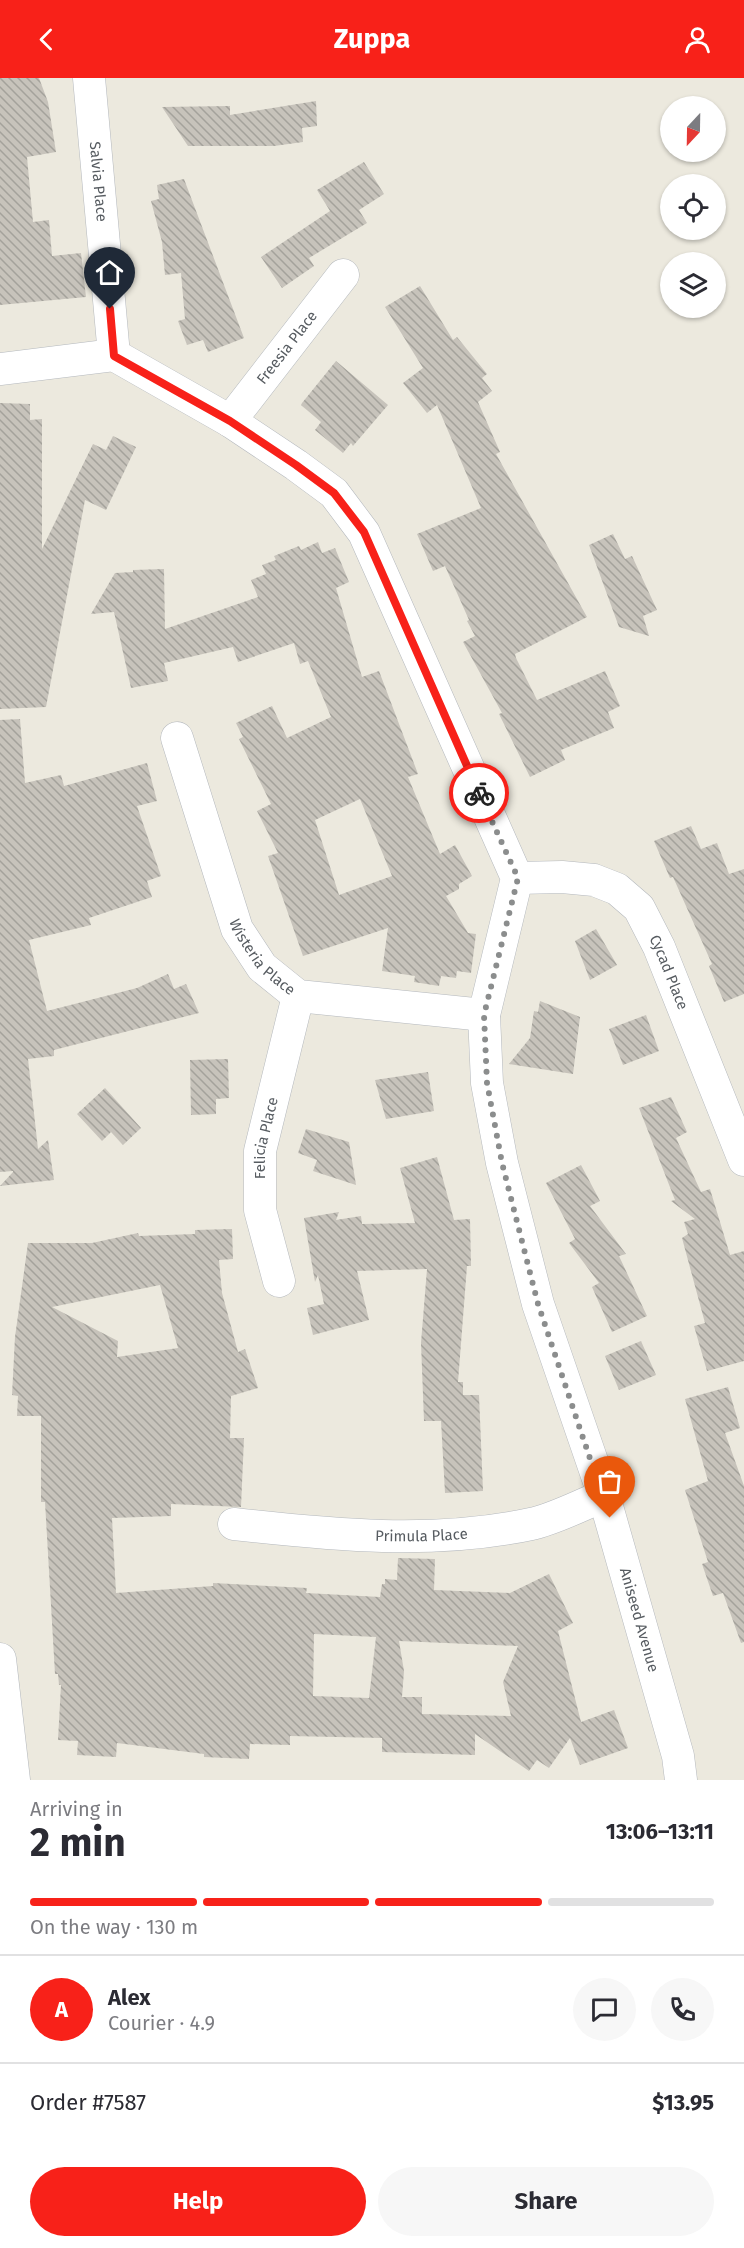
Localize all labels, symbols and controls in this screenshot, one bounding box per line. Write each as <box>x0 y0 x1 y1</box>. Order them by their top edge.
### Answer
icon: back <box>30 23 63 56</box>
text: Zuppa <box>334 23 410 55</box>
icon: person <box>681 23 714 56</box>
north arrow <box>660 96 726 162</box>
map controls <box>660 96 726 318</box>
street label: Salvia Place <box>86 141 111 222</box>
button: locate <box>660 174 726 240</box>
pin <box>84 247 135 309</box>
button: layers <box>660 252 726 318</box>
icon: home <box>93 256 126 289</box>
street label: Freesia Place <box>253 307 321 388</box>
courier <box>449 763 509 823</box>
icon: bike <box>463 777 496 810</box>
street label: Wisteria Place <box>225 917 299 999</box>
street label: Cycad Place <box>645 932 692 1012</box>
street label: Felicia Place <box>251 1095 282 1179</box>
pin <box>584 1456 635 1518</box>
icon: bag <box>593 1465 626 1498</box>
street label: Primula Place <box>375 1525 468 1545</box>
street label: Aniseed Avenue <box>616 1566 663 1674</box>
text: Arriving in <box>30 1797 123 1821</box>
text: 13:06–13:11 <box>606 1818 714 1845</box>
text: 2 min <box>30 1820 126 1866</box>
text: On the way · 130 m <box>30 1915 198 1939</box>
button: chat <box>573 1978 636 2041</box>
button: phone <box>651 1978 714 2041</box>
text: Alex <box>108 1984 151 2011</box>
text: A <box>55 1996 68 2023</box>
text: Courier · 4.9 <box>108 2011 215 2035</box>
text: Order #7587 <box>30 2089 146 2116</box>
text: $13.95 <box>652 2089 714 2116</box>
button: Help <box>30 2167 366 2236</box>
button: Share <box>378 2167 714 2236</box>

